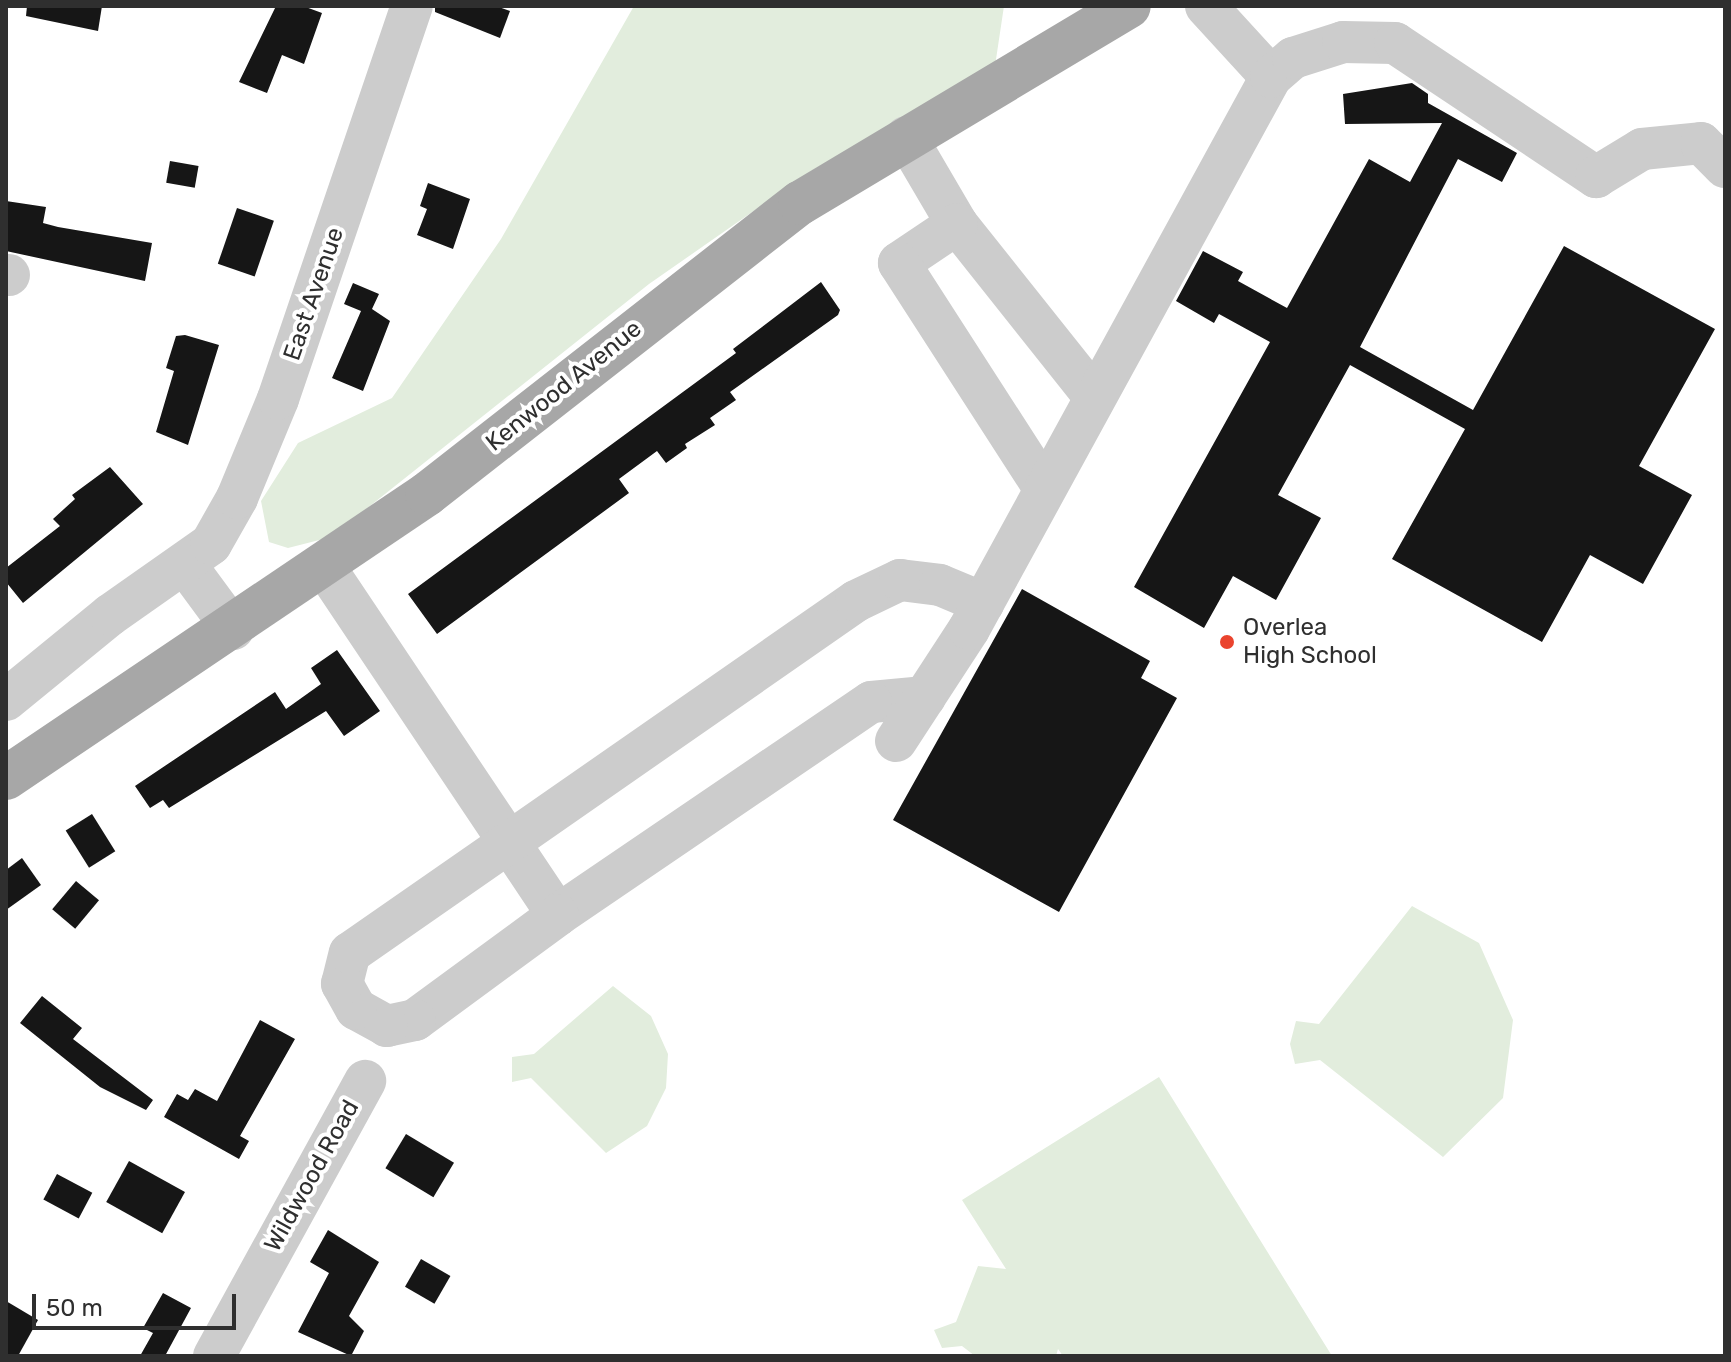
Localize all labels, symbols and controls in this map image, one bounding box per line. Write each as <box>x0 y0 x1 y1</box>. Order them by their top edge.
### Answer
street label: East Avenue <box>278 223 350 365</box>
street label: Kenwood Avenue <box>480 314 648 458</box>
place label: Overlea High School <box>1243 614 1377 670</box>
marker: Overlea High School <box>1218 633 1236 651</box>
street label: Wildwood Road <box>259 1095 365 1257</box>
scale bar <box>36 1278 240 1328</box>
text: 50 m <box>46 1294 103 1322</box>

